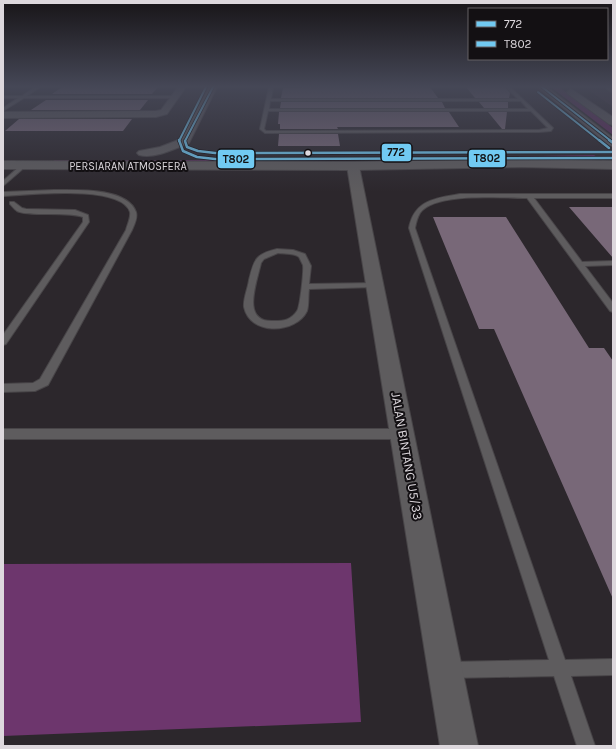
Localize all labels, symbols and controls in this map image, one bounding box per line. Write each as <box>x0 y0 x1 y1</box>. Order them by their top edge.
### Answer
legend <box>468 8 608 60</box>
text: 772 <box>504 17 522 31</box>
text: T802 <box>504 37 532 51</box>
line badge: 772 <box>381 143 412 162</box>
text: 772 <box>387 146 405 159</box>
unlabelled marker <box>303 148 313 158</box>
line badge: T802 <box>217 149 255 169</box>
line badge: T802 <box>468 149 506 168</box>
text: T802 <box>474 152 501 165</box>
text: T802 <box>223 153 250 166</box>
street label: PERSIARAN ATMOSFERA <box>69 160 188 173</box>
street label: JALAN BINTANG U5/33 <box>388 391 426 521</box>

